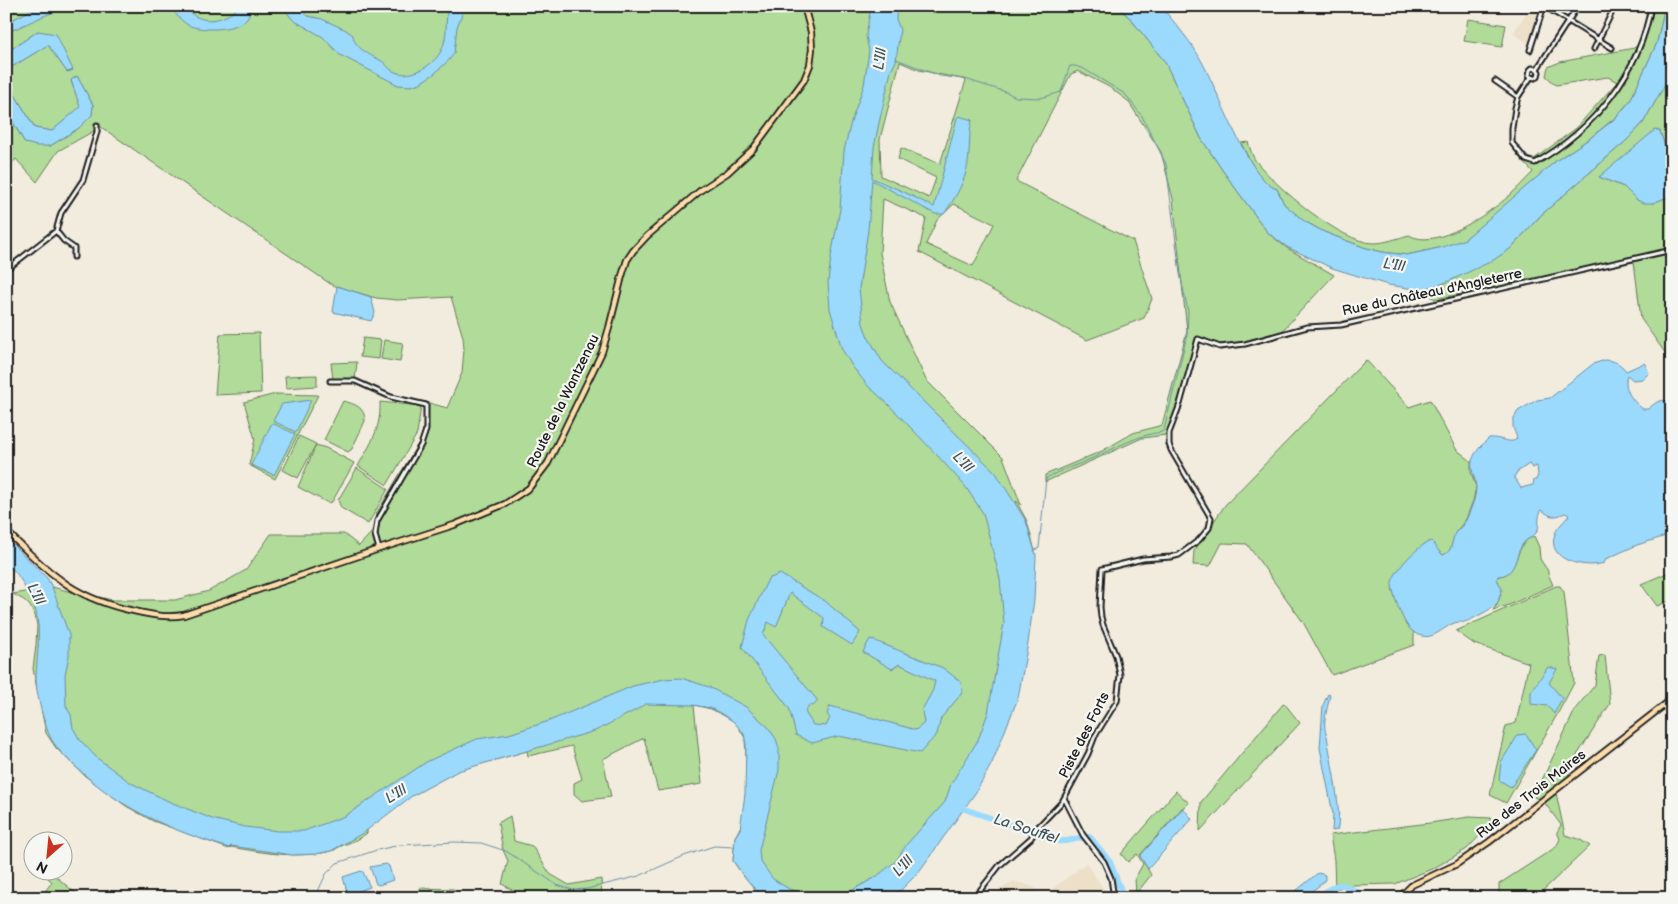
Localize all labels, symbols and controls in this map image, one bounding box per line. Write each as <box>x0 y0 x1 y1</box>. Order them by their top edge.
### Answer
water label: L'Ill <box>869 46 891 71</box>
water label: L'Ill <box>1382 254 1407 276</box>
street label: Rue du Château d'Angleterre <box>1341 265 1523 319</box>
street label: Route de la Wantzenau <box>523 332 603 470</box>
water label: L'Ill <box>949 447 978 477</box>
water label: L'Ill <box>23 580 50 609</box>
street label: Piste des Forts <box>1055 689 1113 781</box>
street label: Rue des Trois Maires <box>1473 746 1589 842</box>
water label: L'Ill <box>382 780 411 808</box>
water label: La Souffel <box>991 810 1061 849</box>
north arrow <box>22 832 72 882</box>
water label: L'Ill <box>889 851 918 881</box>
text: N <box>34 857 51 877</box>

